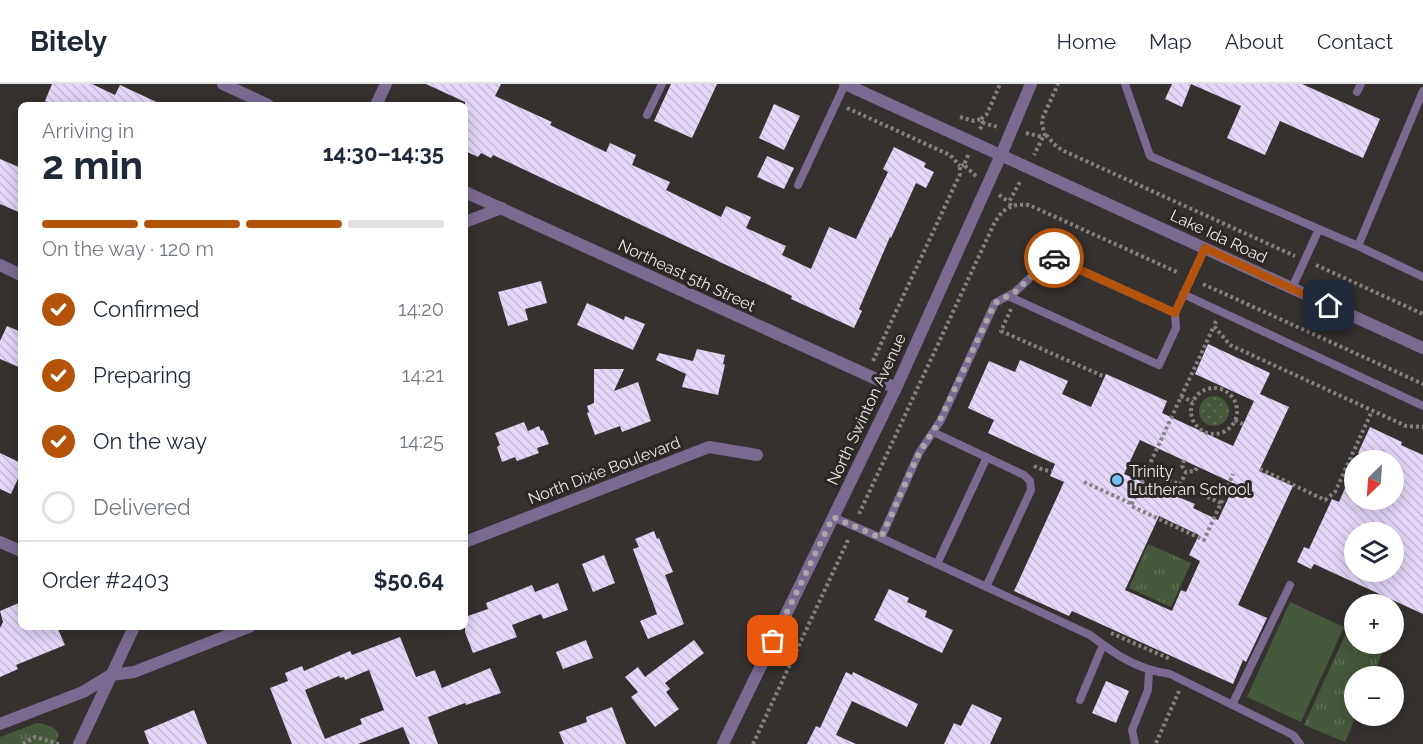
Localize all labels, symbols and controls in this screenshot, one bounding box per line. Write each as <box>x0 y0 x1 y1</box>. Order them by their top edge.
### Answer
text: Bitely <box>30 25 107 58</box>
text: Home <box>1057 29 1116 54</box>
text: Map <box>1149 29 1192 54</box>
text: About <box>1225 29 1284 54</box>
text: Contact <box>1317 29 1393 54</box>
text: Arriving in <box>42 119 134 143</box>
text: 14:30–14:35 <box>323 140 444 166</box>
text: 2 min <box>42 142 143 188</box>
street label: Lake Ida Road <box>1167 206 1270 267</box>
courier <box>1024 228 1084 288</box>
street label: Northeast 5th Street <box>615 235 759 316</box>
text: On the way · 120 m <box>42 237 214 261</box>
icon: car <box>1038 242 1071 275</box>
pin <box>1303 280 1354 331</box>
icon: home <box>1312 289 1345 322</box>
icon: check <box>42 293 75 326</box>
text: Confirmed <box>93 296 200 322</box>
text: 14:20 <box>398 297 444 321</box>
street label: North Swinton Avenue <box>823 330 910 488</box>
icon: check <box>42 359 75 392</box>
text: Preparing <box>93 362 191 388</box>
text: 14:21 <box>402 363 444 387</box>
icon: check <box>42 425 75 458</box>
text: On the way <box>93 428 207 454</box>
text: 14:25 <box>399 429 444 453</box>
street label: North Dixie Boulevard <box>525 433 683 508</box>
north arrow <box>1344 450 1404 510</box>
map controls <box>1344 450 1404 726</box>
place label: Trinity Lutheran School <box>1129 462 1251 499</box>
marker: Trinity Lutheran School <box>1110 473 1124 487</box>
text: Delivered <box>93 494 191 520</box>
button: layers <box>1344 522 1404 582</box>
text: Order #2403 <box>42 567 169 593</box>
text: $50.64 <box>373 567 444 593</box>
button: + <box>1344 594 1404 654</box>
pin <box>747 615 798 666</box>
icon: bag <box>756 624 789 657</box>
button: − <box>1344 666 1404 726</box>

